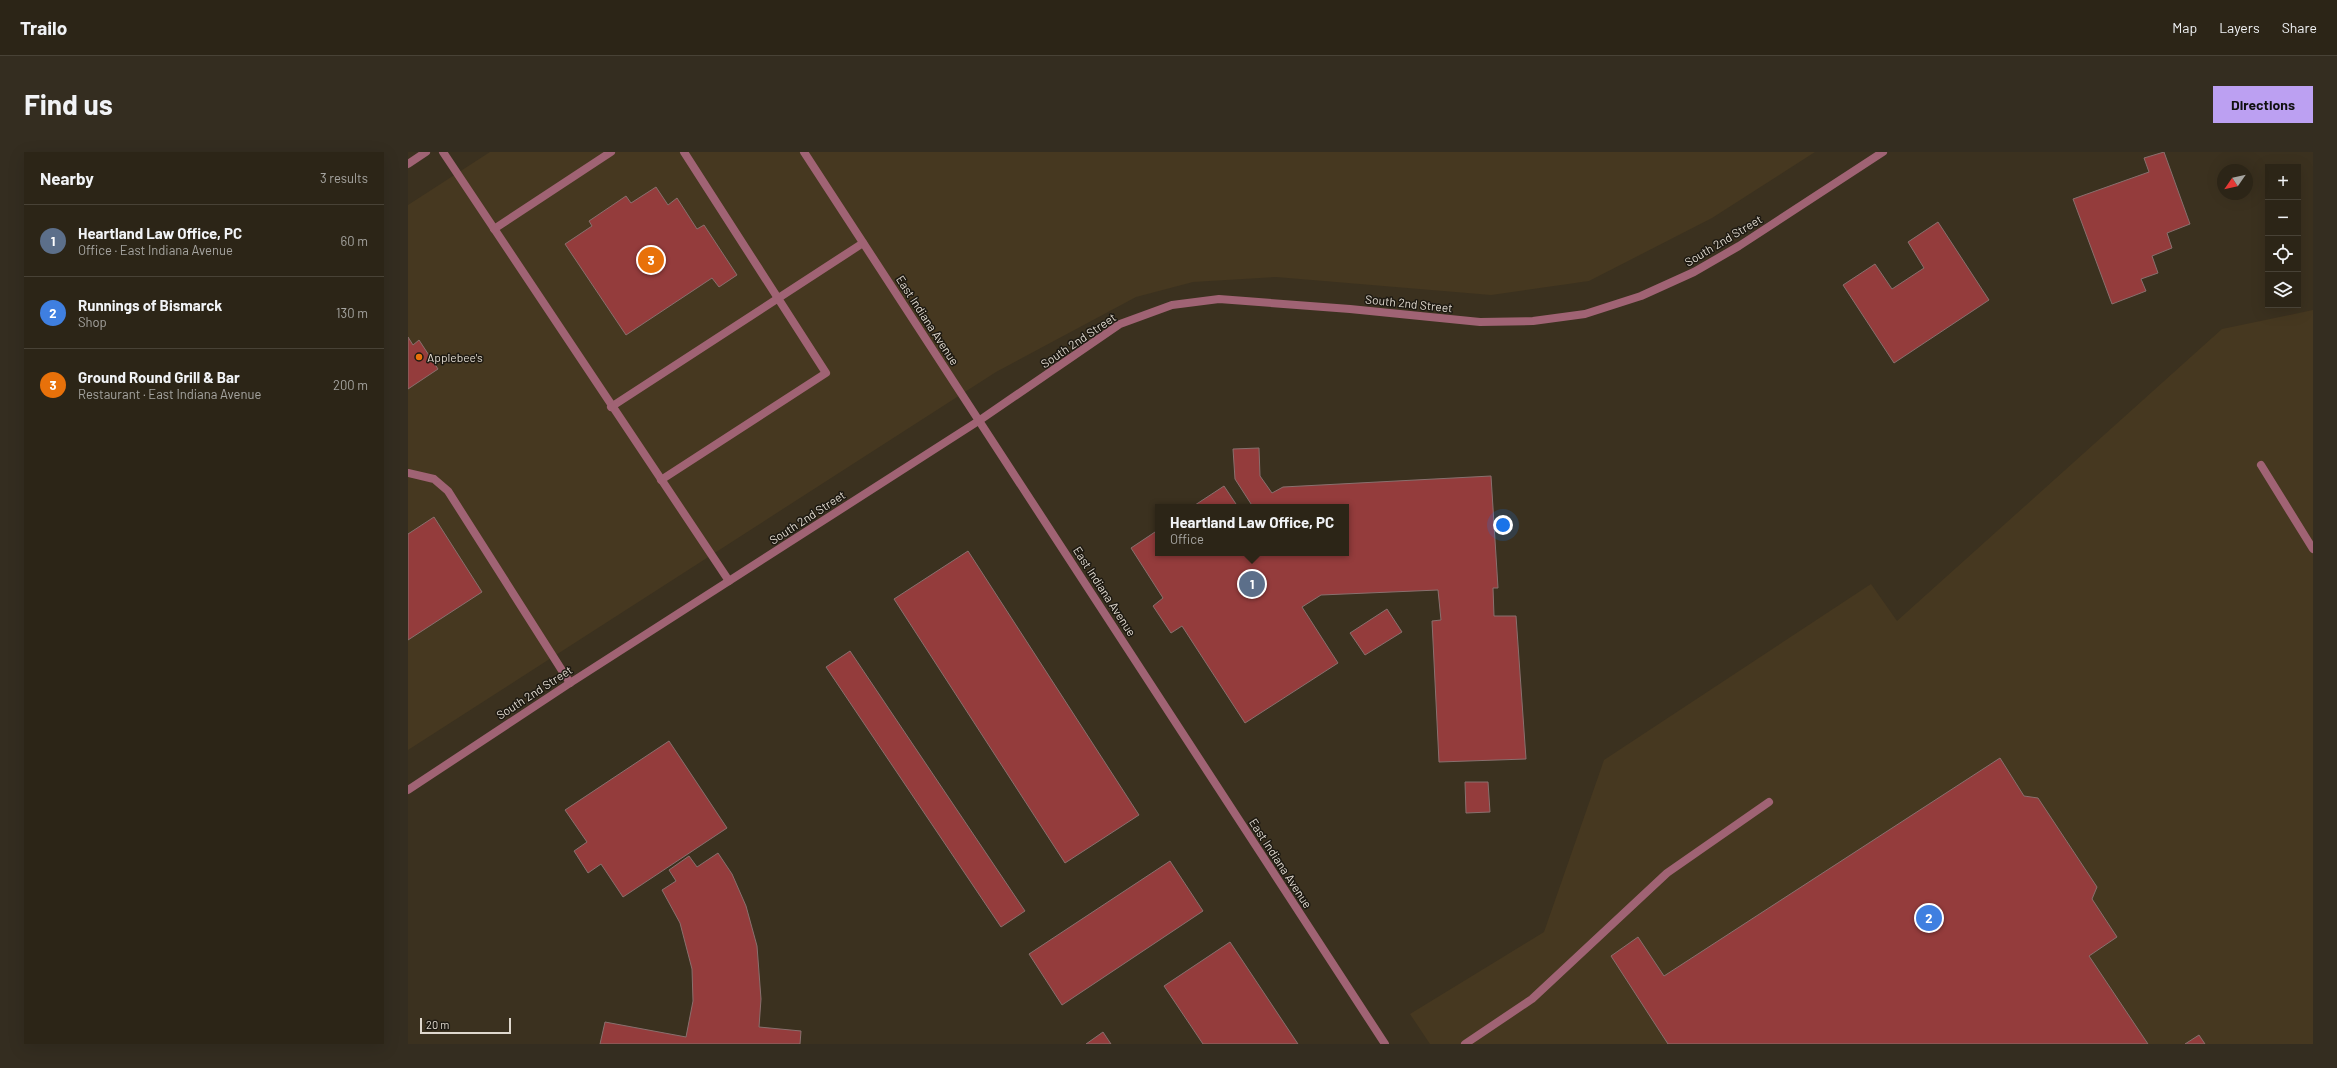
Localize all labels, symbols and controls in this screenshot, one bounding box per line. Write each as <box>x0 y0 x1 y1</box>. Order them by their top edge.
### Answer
text: Trailo <box>20 16 67 39</box>
text: Map <box>2172 19 2197 36</box>
text: Layers <box>2219 19 2260 36</box>
text: Share <box>2282 19 2317 36</box>
button: Directions <box>2213 86 2313 123</box>
text: Find us <box>24 87 113 121</box>
north arrow <box>2217 164 2253 200</box>
map controls <box>2265 164 2301 308</box>
button: + <box>2265 164 2301 200</box>
text: Nearby <box>40 168 94 188</box>
text: 3 results <box>320 170 368 186</box>
button: − <box>2265 200 2301 236</box>
street label: South 2nd Street <box>1682 211 1764 269</box>
text: Heartland Law Office, PC <box>78 224 242 242</box>
text: 1 <box>51 233 55 249</box>
text: 60 m <box>341 233 368 249</box>
button: locate <box>2265 236 2301 272</box>
text: Office · East Indiana Avenue <box>78 242 233 258</box>
pin: 3 <box>638 245 664 275</box>
street label: East Indiana Avenue <box>894 272 962 368</box>
button: layers <box>2265 272 2301 308</box>
street label: South 2nd Street <box>1365 291 1453 315</box>
text: Runnings of Bismarck <box>78 296 222 314</box>
text: 2 <box>49 305 57 321</box>
text: 130 m <box>336 305 368 321</box>
street label: South 2nd Street <box>1038 310 1118 370</box>
text: Shop <box>78 314 107 330</box>
place label: Applebee's <box>427 350 483 364</box>
marker: Applebee's <box>414 352 424 362</box>
text: Ground Round Grill & Bar <box>78 368 240 386</box>
text: 3 <box>49 377 57 393</box>
text: 200 m <box>333 377 368 393</box>
text: Restaurant · East Indiana Avenue <box>78 386 261 402</box>
street label: South 2nd Street <box>766 487 848 547</box>
popup <box>1155 504 1349 556</box>
text: Heartland Law Office, PC <box>1170 513 1334 531</box>
your location <box>1493 515 1513 535</box>
text: Office <box>1170 531 1204 547</box>
street label: East Indiana Avenue <box>1071 543 1139 639</box>
pin: 1 <box>1239 569 1265 599</box>
street label: South 2nd Street <box>493 662 575 722</box>
street label: East Indiana Avenue <box>1247 815 1315 911</box>
pin: 2 <box>1916 903 1942 933</box>
scale bar <box>420 1016 511 1035</box>
text: 20 m <box>426 1018 449 1031</box>

